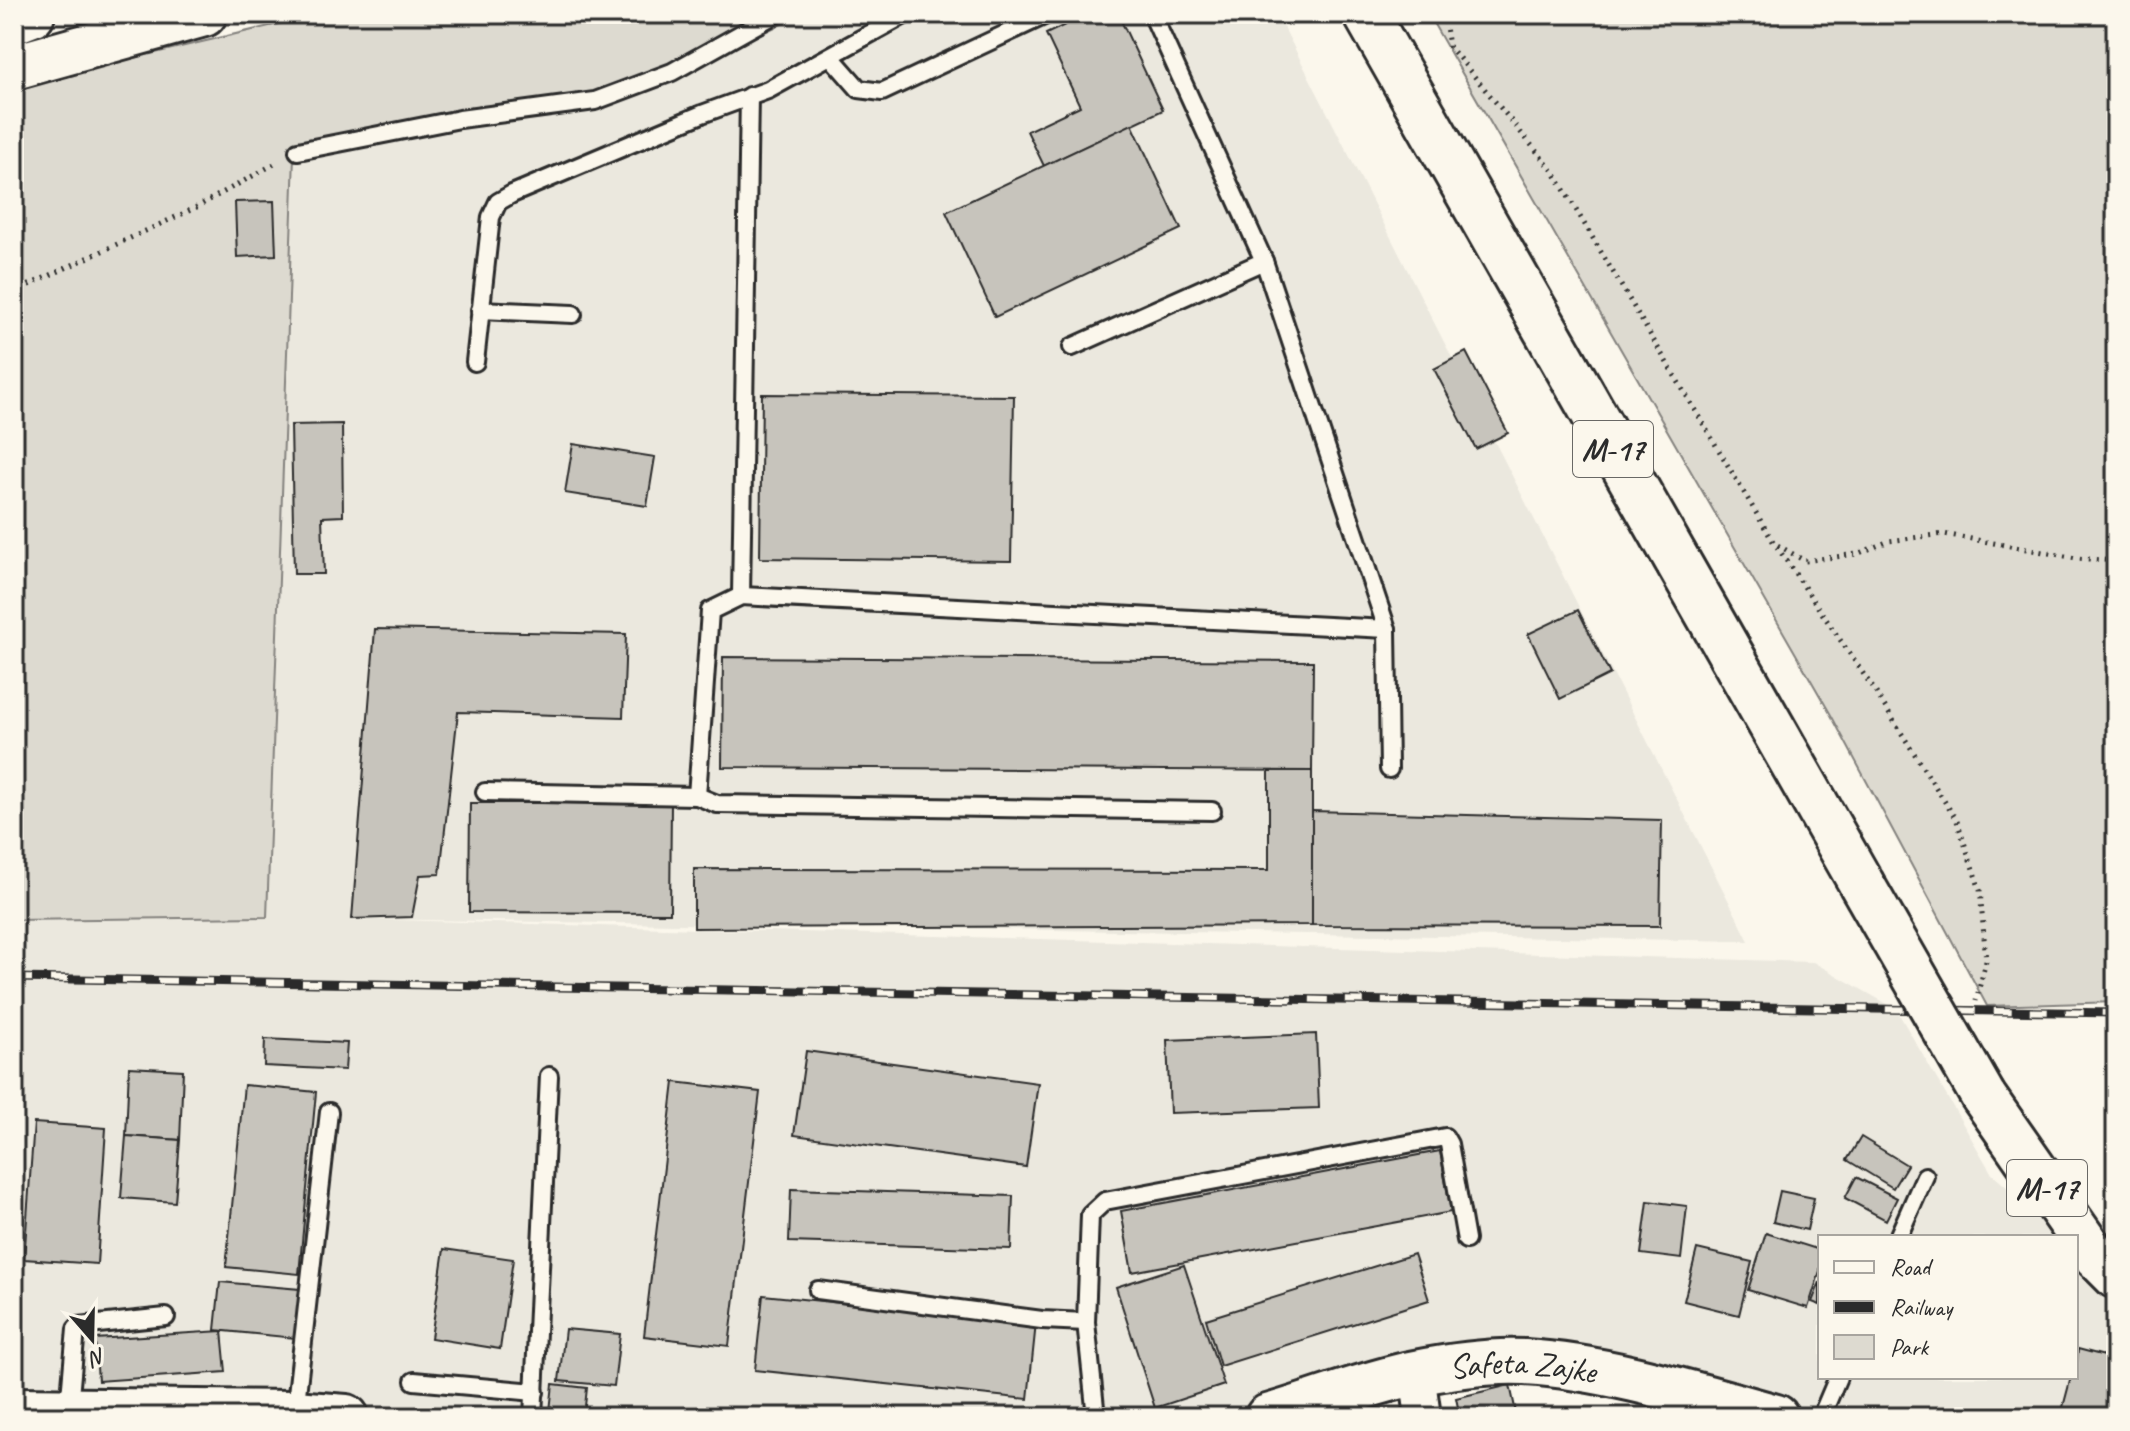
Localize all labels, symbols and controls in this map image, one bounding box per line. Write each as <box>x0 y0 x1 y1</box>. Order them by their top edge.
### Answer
road number: M-17 <box>1573 421 1653 477</box>
road number: M-17 <box>2007 1160 2087 1216</box>
legend <box>1818 1235 2078 1379</box>
text: Road <box>1890 1252 1934 1282</box>
text: Railway <box>1890 1292 1954 1322</box>
north arrow <box>52 1299 132 1379</box>
text: Park <box>1890 1332 1930 1362</box>
street label: Safeta Zajke <box>1446 1340 1602 1393</box>
text: N <box>84 1341 110 1373</box>

